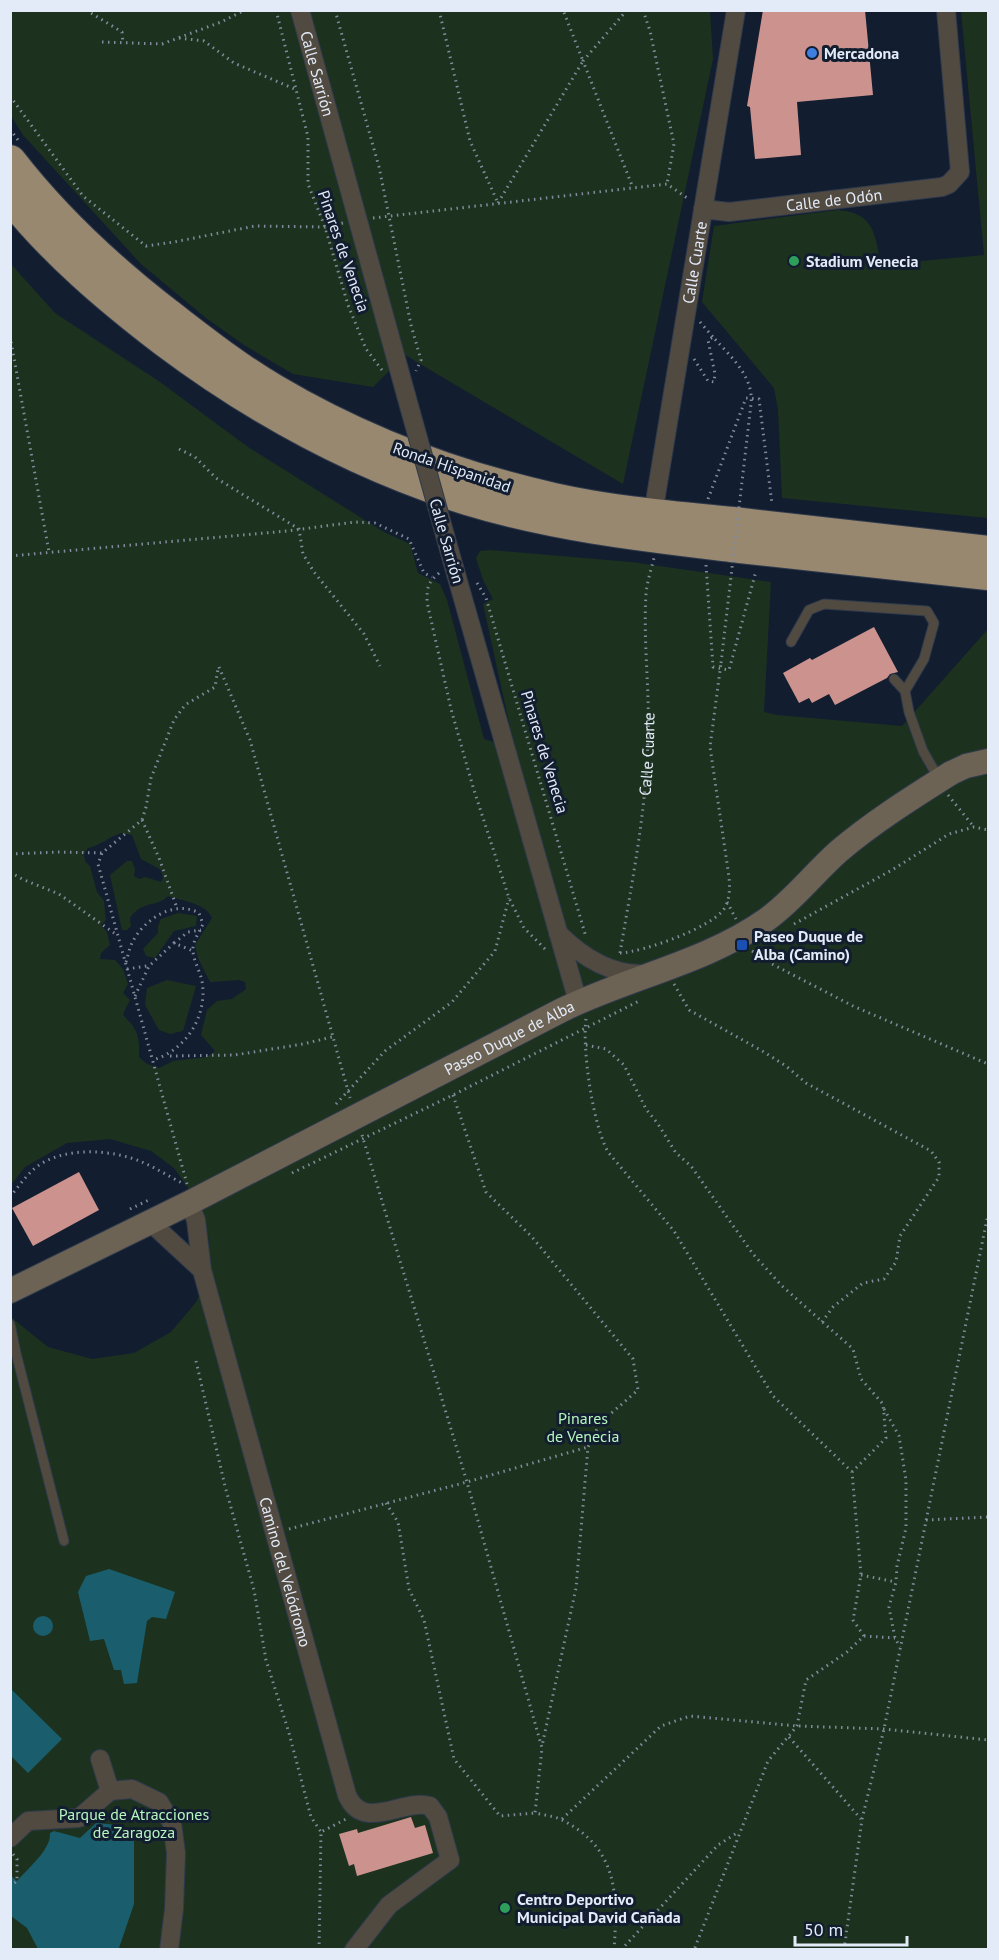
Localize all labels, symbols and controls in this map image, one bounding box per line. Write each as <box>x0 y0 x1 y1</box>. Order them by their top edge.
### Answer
street label: Calle Sarrión <box>296 29 339 119</box>
place label: Mercadona <box>824 43 899 63</box>
marker: Mercadona <box>805 46 819 60</box>
street label: Calle de Odón <box>785 184 883 215</box>
street label: Pinares de Venecia <box>314 187 374 315</box>
street label: Calle Cuarte <box>678 220 711 305</box>
place label: Stadium Venecia <box>806 251 919 271</box>
marker: Stadium Venecia <box>787 254 801 268</box>
street label: Ronda Hispanidad <box>390 437 514 497</box>
street label: Calle Sarrión <box>425 496 469 586</box>
street label: Pinares de Venecia <box>517 688 573 816</box>
street label: Calle Cuarte <box>634 712 658 797</box>
place label: Paseo Duque de Alba (Camino) <box>754 926 863 964</box>
marker: Paseo Duque de Alba (Camino) <box>735 938 749 952</box>
street label: Paseo Duque de Alba <box>441 996 577 1079</box>
park label: Pinares de Venecia <box>547 1408 619 1446</box>
street label: Camino del Velódromo <box>255 1495 316 1649</box>
park label: Parque de Atracciones de Zaragoza <box>59 1804 209 1842</box>
place label: Centro Deportivo Municipal David Cañada <box>517 1889 681 1927</box>
marker: Centro Deportivo Municipal David Cañada <box>498 1901 512 1915</box>
scale bar <box>795 1909 908 1947</box>
text: 50 m <box>804 1918 843 1941</box>

